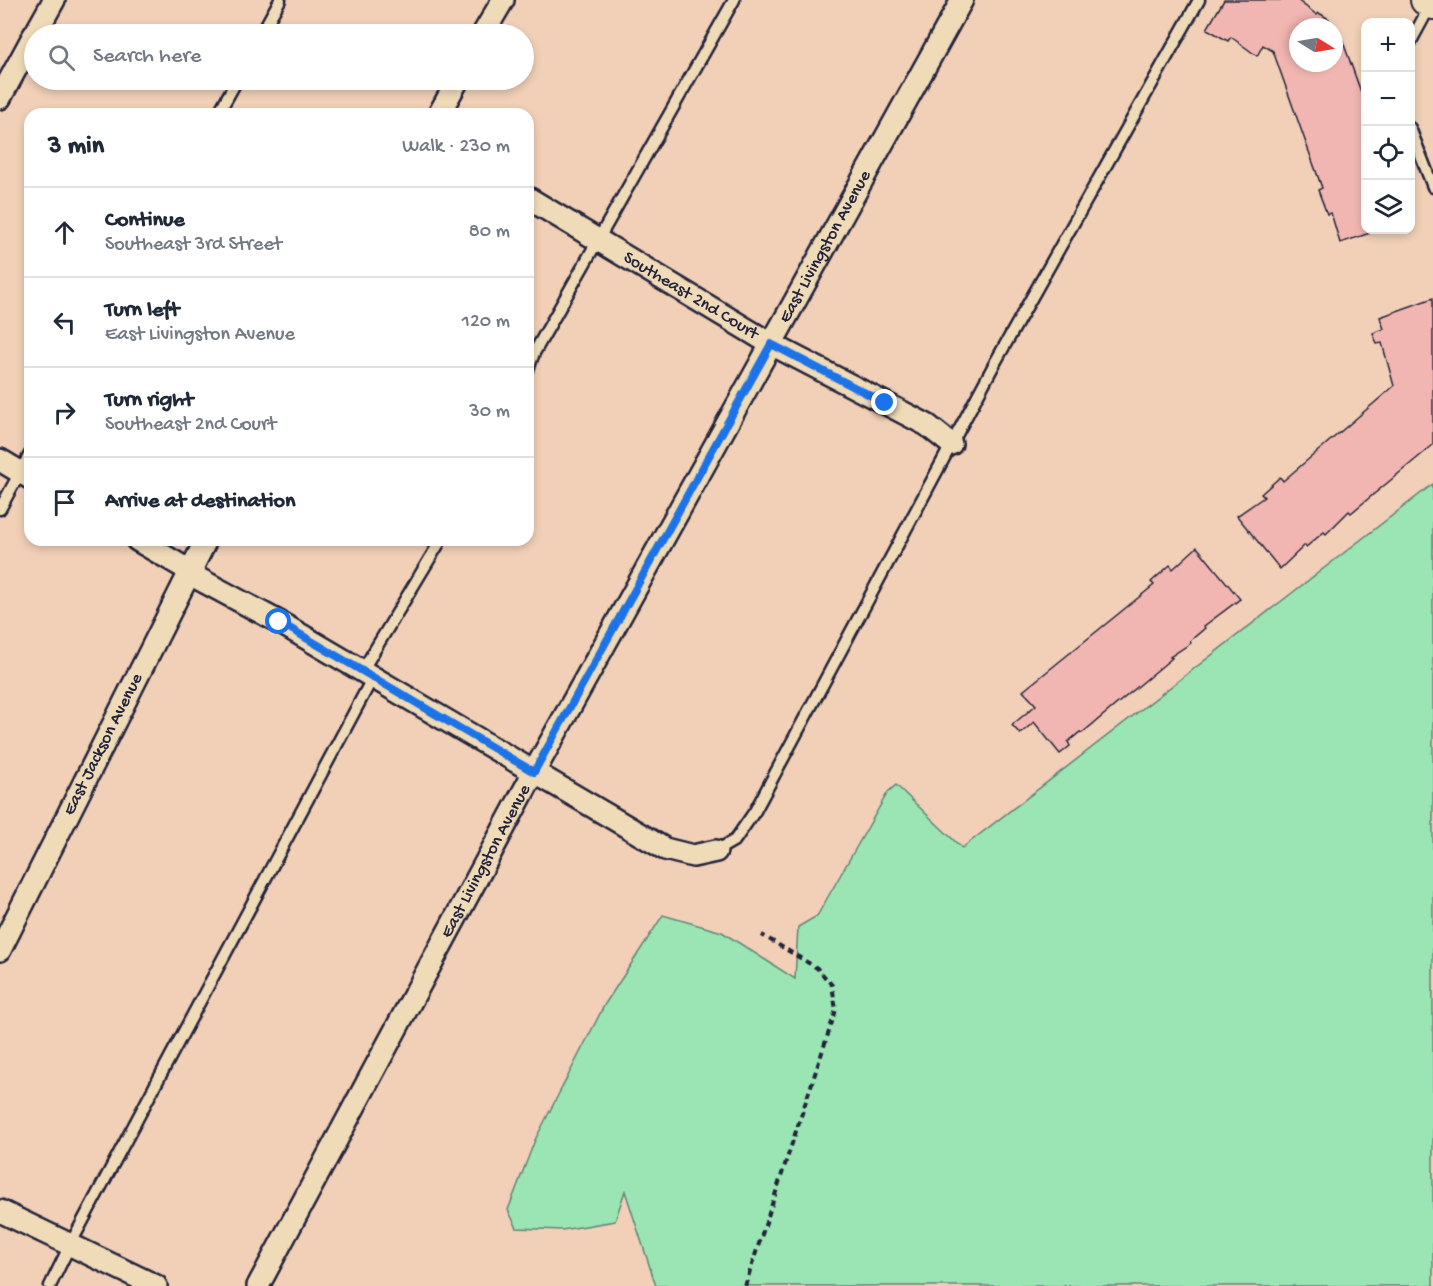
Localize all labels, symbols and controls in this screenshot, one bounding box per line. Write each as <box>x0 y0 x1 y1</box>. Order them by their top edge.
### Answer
north arrow <box>1289 18 1343 72</box>
map controls <box>1361 18 1415 234</box>
button: + <box>1361 18 1415 72</box>
search box <box>24 24 534 90</box>
icon: search <box>45 41 78 74</box>
text: Search here <box>93 44 201 70</box>
button: − <box>1361 72 1415 126</box>
button: locate <box>1361 126 1415 180</box>
text: 3 min <box>48 132 104 163</box>
text: Walk · 230 m <box>402 136 510 159</box>
street label: East Livingston Avenue <box>775 166 876 327</box>
button: layers <box>1361 180 1415 234</box>
text: Continue <box>105 208 185 234</box>
icon: ahead <box>48 216 81 249</box>
text: 80 m <box>469 221 510 244</box>
text: Southeast 3rd Street <box>105 234 282 257</box>
street label: Southeast 2nd Court <box>619 247 764 345</box>
text: Turn left <box>105 298 179 324</box>
icon: left <box>48 306 81 339</box>
text: 120 m <box>462 311 510 334</box>
text: East Livingston Avenue <box>105 324 295 347</box>
text: Turn right <box>105 388 193 414</box>
route end <box>871 389 897 415</box>
icon: right <box>48 396 81 429</box>
text: 30 m <box>469 401 510 424</box>
text: Southeast 2nd Court <box>105 414 276 437</box>
icon: arrive <box>48 486 81 519</box>
text: Arrive at destination <box>105 489 295 515</box>
route start <box>265 608 291 634</box>
street label: East Jackson Avenue <box>59 669 148 819</box>
street label: East Livingston Avenue <box>436 780 536 942</box>

